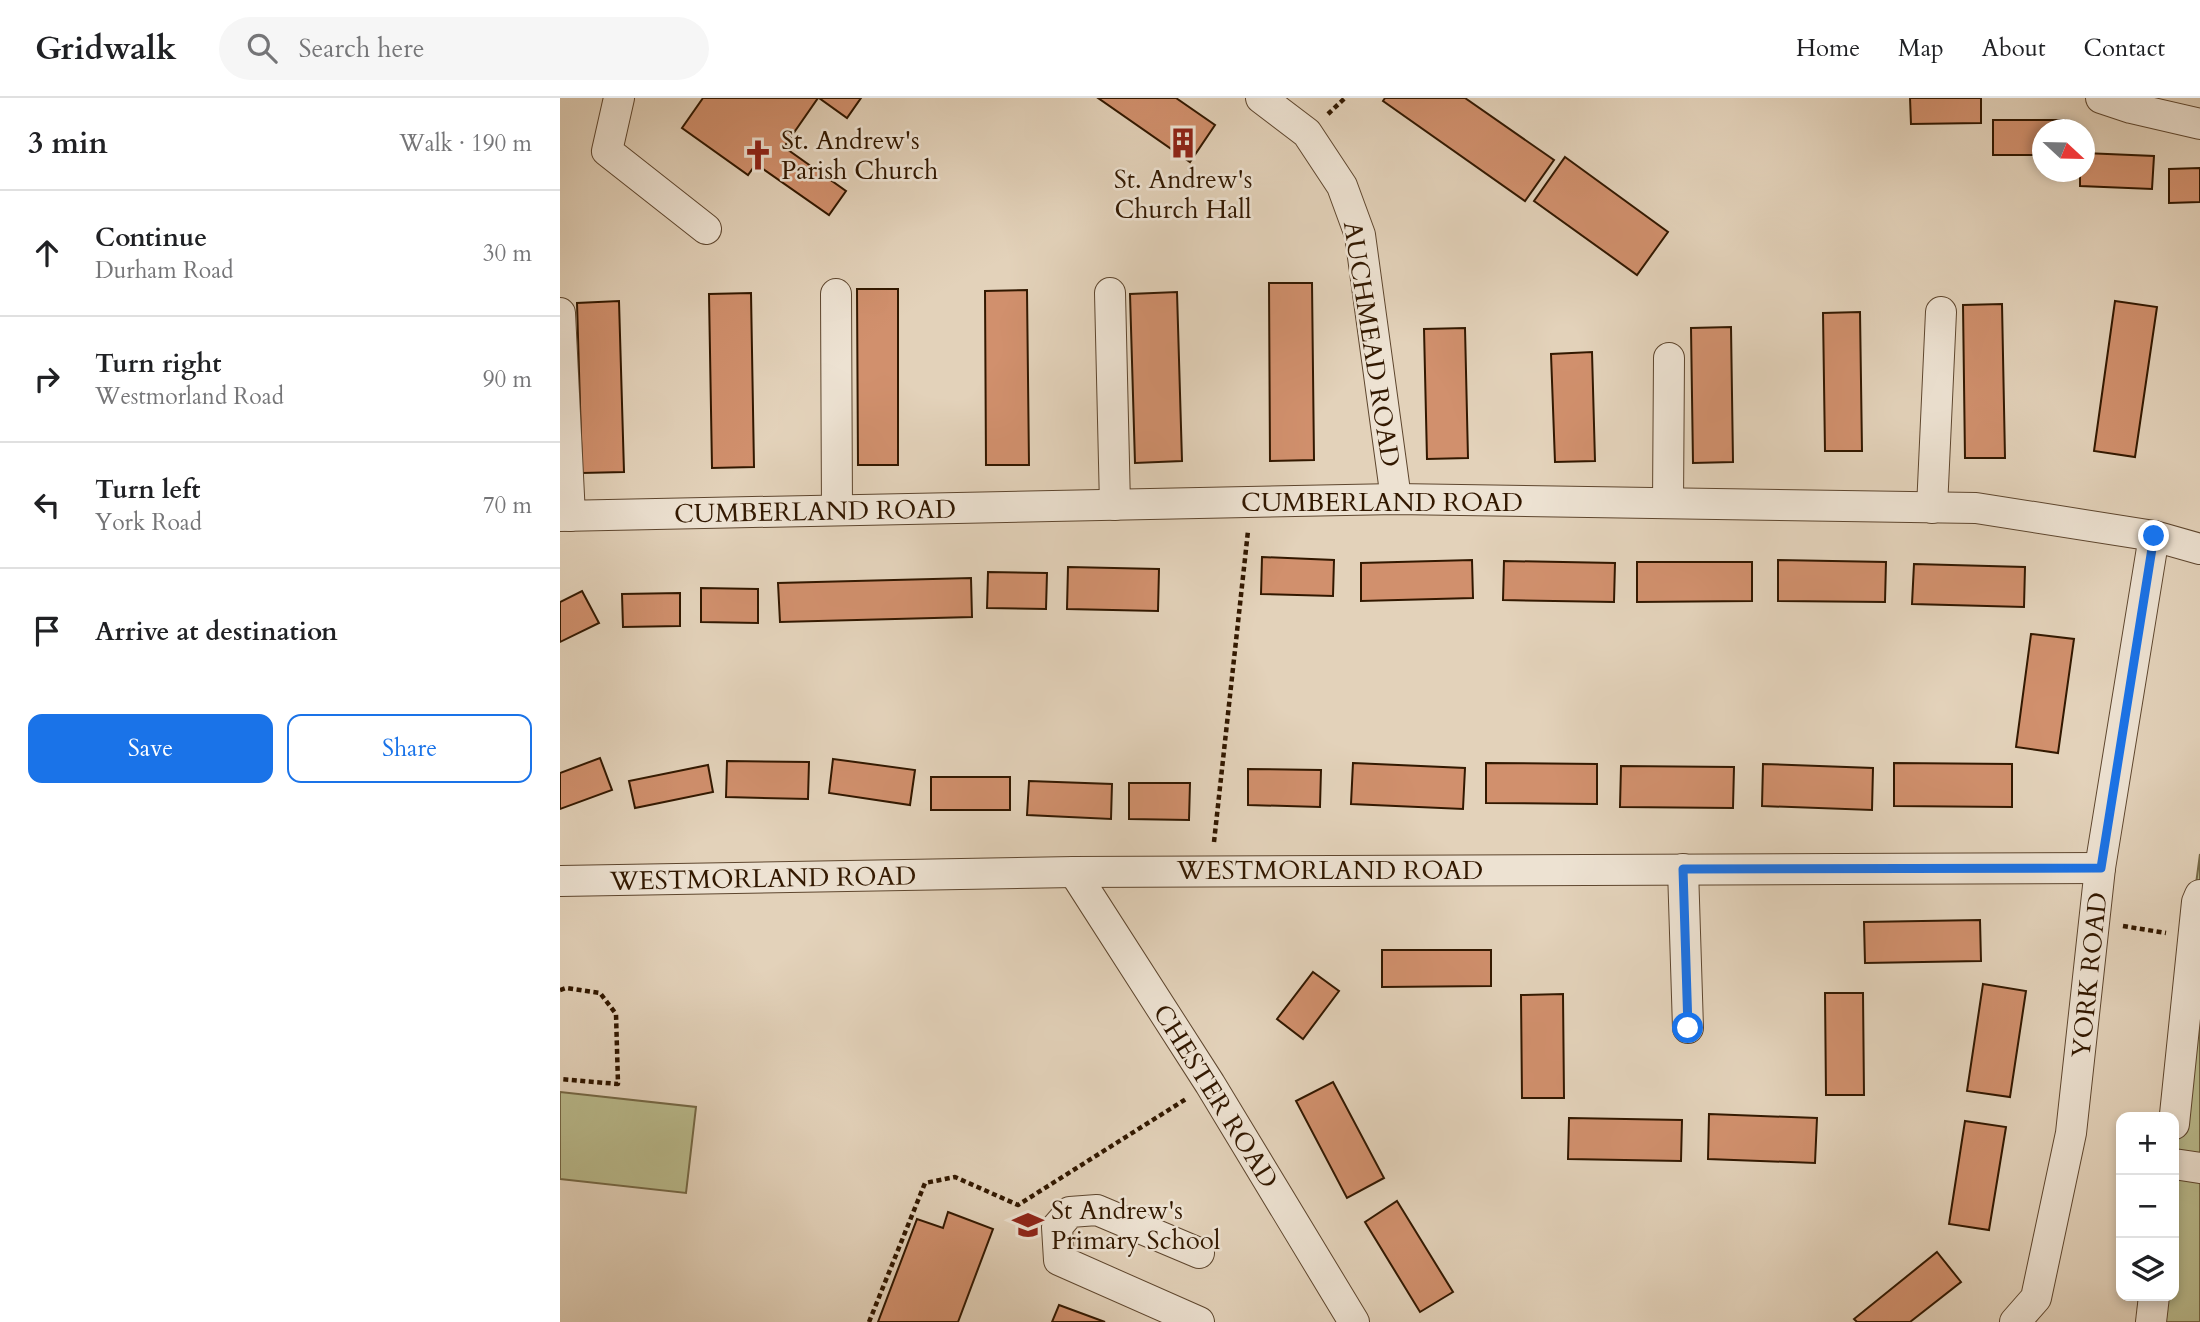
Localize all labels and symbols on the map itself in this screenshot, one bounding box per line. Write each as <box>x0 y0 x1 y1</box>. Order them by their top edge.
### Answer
north arrow <box>2032 119 2095 182</box>
place label: St. Andrew's Parish Church <box>781 123 938 188</box>
building icon: St. Andrew's Church Hall <box>1166 126 1200 160</box>
church icon: St. Andrew's Parish Church <box>741 138 775 172</box>
place label: St. Andrew's Church Hall <box>1114 162 1252 227</box>
street label: AUCHMEAD ROAD <box>1335 219 1408 470</box>
street label: CUMBERLAND ROAD <box>1241 485 1523 520</box>
street label: CUMBERLAND ROAD <box>674 492 956 531</box>
route end <box>2138 520 2169 551</box>
street label: WESTMORLAND ROAD <box>1176 853 1483 888</box>
street label: WESTMORLAND ROAD <box>609 858 917 899</box>
street label: YORK ROAD <box>2063 891 2116 1060</box>
street label: CHESTER ROAD <box>1145 998 1286 1195</box>
route start <box>1672 1012 1703 1043</box>
place label: St Andrew's Primary School <box>1051 1193 1221 1258</box>
school or university icon: St Andrew's Primary School <box>1011 1208 1045 1242</box>

